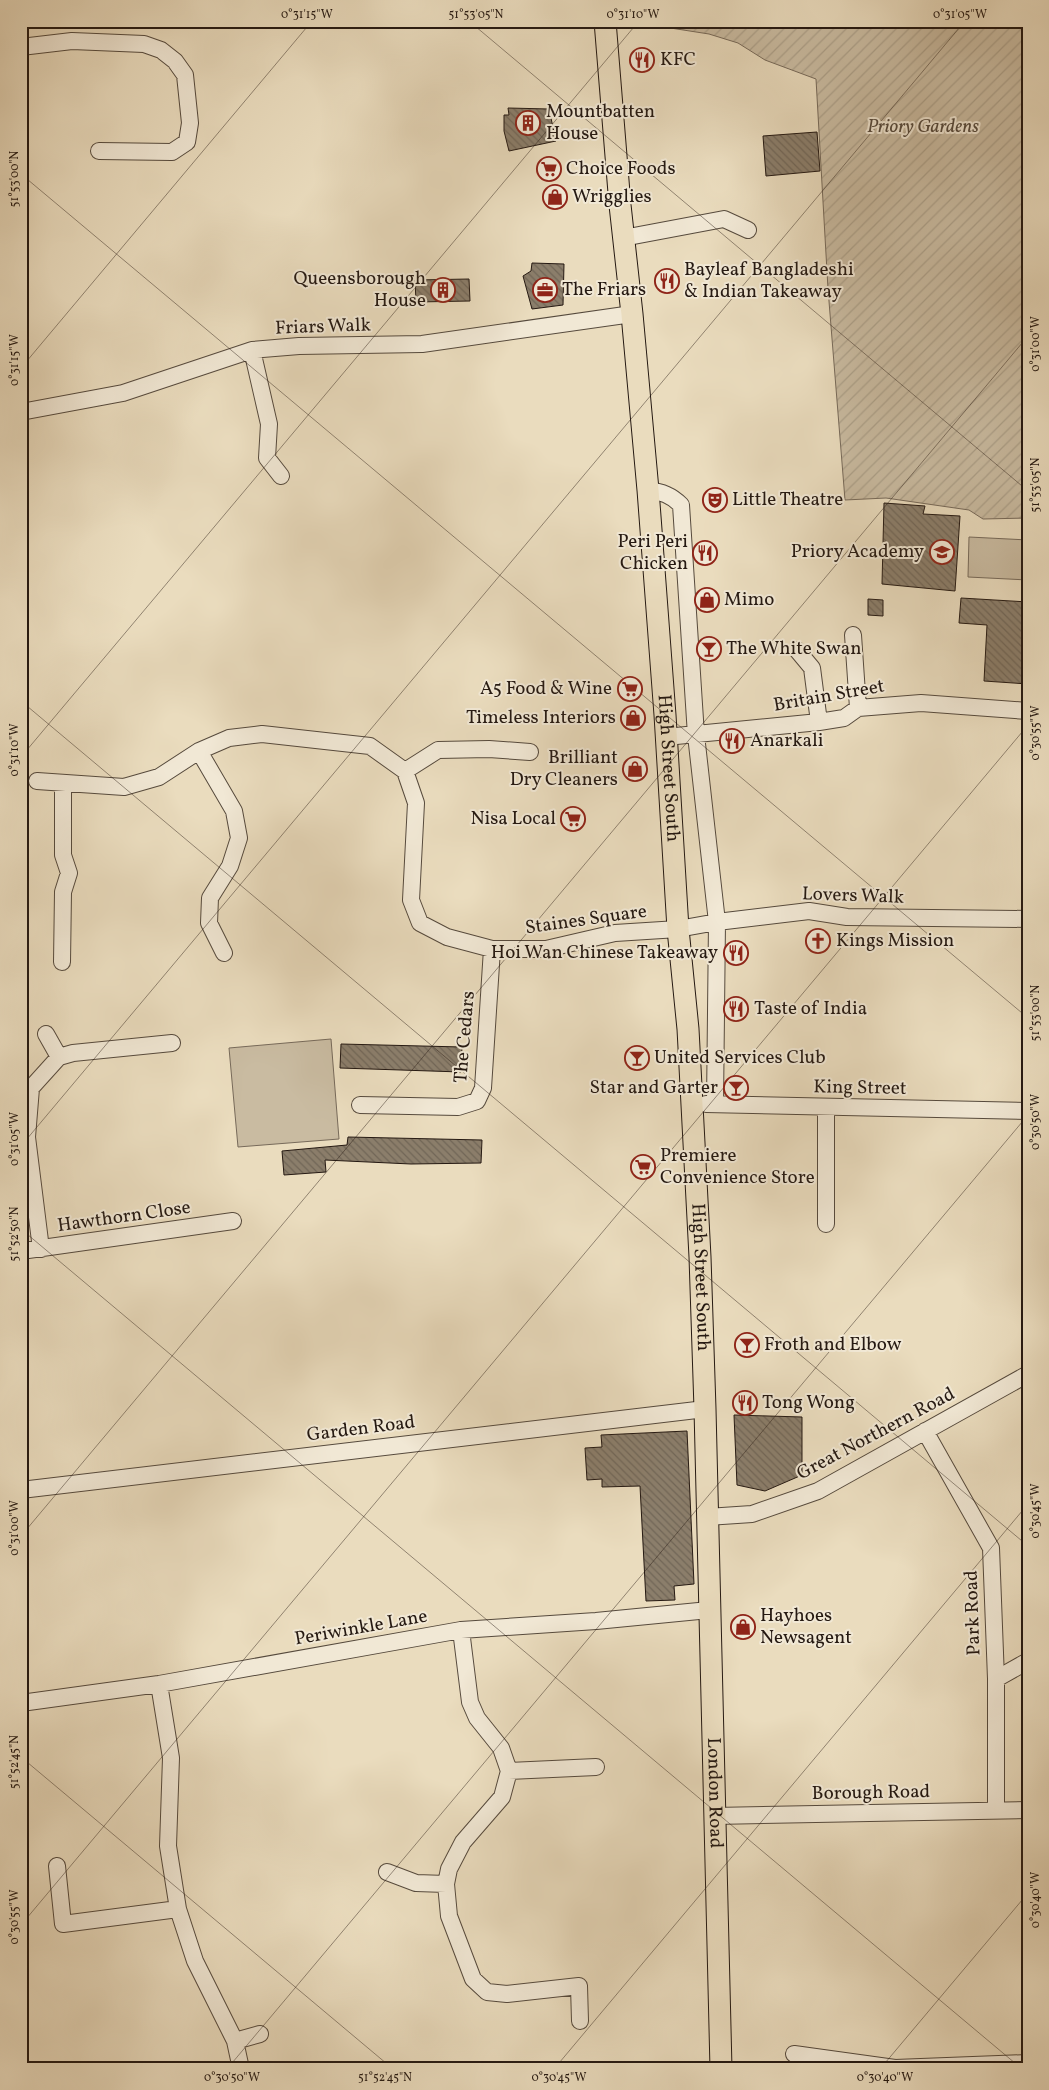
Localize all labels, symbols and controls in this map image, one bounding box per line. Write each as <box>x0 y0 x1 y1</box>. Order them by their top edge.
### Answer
text: 0°31'15"W <box>281 7 333 23</box>
text: 51°53'05"N <box>449 7 504 23</box>
text: 0°31'10"W <box>606 7 660 23</box>
text: 0°31'05"W <box>933 7 987 23</box>
restaurant icon: KFC <box>629 47 655 73</box>
place label: KFC <box>660 47 696 73</box>
place label: Mountbatten House <box>546 99 655 147</box>
building icon: Mountbatten House <box>515 110 541 136</box>
park label: Priory Gardens <box>867 114 979 140</box>
text: 51°53'00"N <box>7 151 23 207</box>
supermarket icon: Choice Foods <box>536 156 562 182</box>
place label: Choice Foods <box>566 156 676 182</box>
shop icon: Wrigglies <box>542 184 568 210</box>
place label: Wrigglies <box>572 184 652 210</box>
place label: Bayleaf Bangladeshi & Indian Takeaway <box>684 257 854 305</box>
place label: Queensborough House <box>294 266 426 314</box>
restaurant icon: Bayleaf Bangladeshi & Indian Takeaway <box>654 268 680 294</box>
building icon: Queensborough House <box>430 277 456 303</box>
office icon: The Friars <box>532 277 558 303</box>
place label: The Friars <box>562 277 646 303</box>
street label: Friars Walk <box>275 312 371 342</box>
text: 0°31'00"W <box>1028 316 1044 372</box>
text: 0°31'15"W <box>7 334 23 386</box>
text: 51°53'05"N <box>1028 457 1044 512</box>
theatre icon: Little Theatre <box>702 487 728 513</box>
place label: Little Theatre <box>732 487 843 513</box>
place label: Peri Peri Chicken <box>618 529 688 577</box>
place label: Priory Academy <box>791 539 924 565</box>
school or university icon: Priory Academy <box>929 539 955 565</box>
restaurant icon: Peri Peri Chicken <box>692 540 718 566</box>
shop icon: Mimo <box>694 587 720 613</box>
place label: Mimo <box>724 587 774 613</box>
bar icon: The White Swan <box>696 636 722 662</box>
place label: The White Swan <box>726 636 862 662</box>
street label: Britain Street <box>771 673 887 719</box>
place label: A5 Food & Wine <box>480 676 612 702</box>
supermarket icon: A5 Food & Wine <box>617 676 643 702</box>
street label: High Street South <box>650 693 686 843</box>
place label: Timeless Interiors <box>466 705 616 731</box>
shop icon: Timeless Interiors <box>620 705 646 731</box>
text: 0°30'55"W <box>1028 705 1044 761</box>
text: 0°31'10"W <box>7 723 23 777</box>
restaurant icon: Anarkali <box>719 728 745 754</box>
place label: Anarkali <box>750 728 824 754</box>
place label: Brilliant Dry Cleaners <box>510 745 618 793</box>
shop icon: Brilliant Dry Cleaners <box>622 756 648 782</box>
place label: Nisa Local <box>470 806 556 832</box>
supermarket icon: Nisa Local <box>560 806 586 832</box>
street label: Lovers Walk <box>802 881 904 911</box>
street label: Staines Square <box>523 899 649 941</box>
church icon: Kings Mission <box>805 928 831 954</box>
place label: Kings Mission <box>836 928 954 954</box>
place label: Hoi Wan Chinese Takeaway <box>491 940 718 966</box>
restaurant icon: Hoi Wan Chinese Takeaway <box>723 940 749 966</box>
text: 51°53'00"N <box>1028 985 1044 1041</box>
street label: The Cedars <box>448 990 482 1084</box>
restaurant icon: Taste of India <box>723 996 749 1022</box>
place label: Taste of India <box>754 996 867 1022</box>
bar icon: United Services Club <box>624 1045 650 1071</box>
place label: United Services Club <box>654 1045 826 1071</box>
street label: King Street <box>813 1074 907 1102</box>
place label: Star and Garter <box>590 1075 718 1101</box>
bar icon: Star and Garter <box>723 1075 749 1101</box>
text: 0°30'50"W <box>1028 1094 1044 1150</box>
text: 0°31'05"W <box>7 1112 23 1166</box>
place label: Premiere Convenience Store <box>660 1143 815 1191</box>
supermarket icon: Premiere Convenience Store <box>630 1154 656 1180</box>
street label: Hawthorn Close <box>56 1195 192 1239</box>
street label: High Street South <box>684 1203 716 1351</box>
text: 51°52'50"N <box>7 1207 23 1261</box>
bar icon: Froth and Elbow <box>734 1332 760 1358</box>
place label: Froth and Elbow <box>764 1332 902 1358</box>
street label: Great Northern Road <box>792 1381 960 1487</box>
restaurant icon: Tong Wong <box>732 1390 758 1416</box>
place label: Tong Wong <box>762 1390 855 1416</box>
street label: Garden Road <box>305 1409 417 1449</box>
text: 0°30'45"W <box>1028 1483 1044 1539</box>
text: 0°31'00"W <box>7 1500 23 1556</box>
street label: Park Road <box>959 1570 987 1656</box>
place label: Hayhoes Newsagent <box>760 1603 852 1651</box>
street label: Periwinkle Lane <box>293 1604 429 1652</box>
shop icon: Hayhoes Newsagent <box>730 1614 756 1640</box>
text: 51°52'45"N <box>7 1735 23 1789</box>
street label: London Road <box>700 1737 729 1849</box>
street label: Borough Road <box>812 1779 930 1807</box>
text: 0°30'40"W <box>1028 1872 1044 1928</box>
text: 0°30'55"W <box>7 1889 23 1945</box>
text: 0°30'50"W <box>204 2070 260 2086</box>
text: 51°52'45"N <box>358 2070 412 2086</box>
text: 0°30'45"W <box>531 2070 587 2086</box>
text: 0°30'40"W <box>857 2070 913 2086</box>

